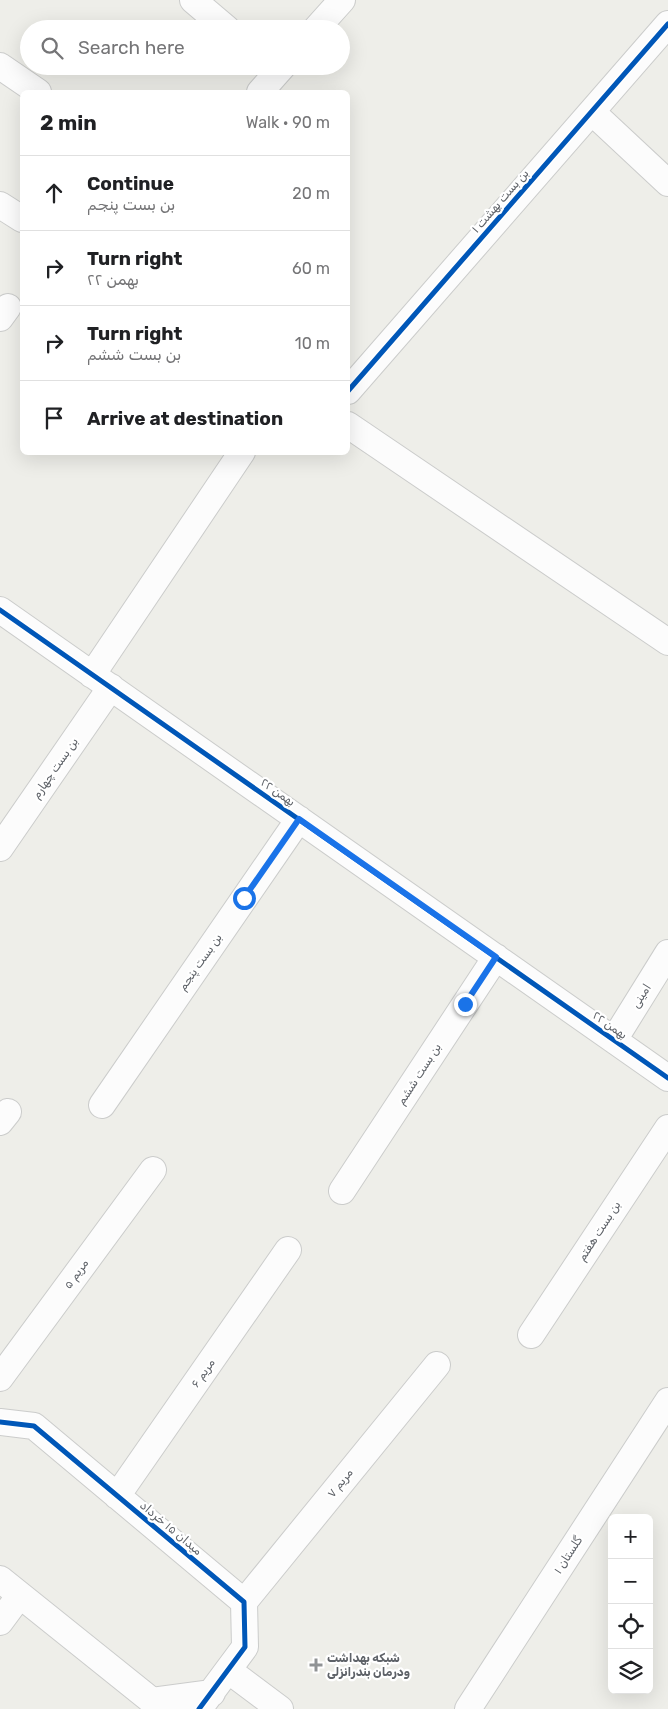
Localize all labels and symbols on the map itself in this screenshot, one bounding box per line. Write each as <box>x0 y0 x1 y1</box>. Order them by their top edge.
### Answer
street label: بن بست بهشت ۱ <box>468 166 532 236</box>
street label: بن بست چهارم <box>29 735 83 802</box>
street label: ۲۲ بهمن <box>258 775 298 809</box>
route start <box>233 887 256 910</box>
street label: بن بست پنجم <box>175 931 226 994</box>
street label: امینی <box>628 981 655 1011</box>
route end <box>454 993 477 1016</box>
street label: ۲۲ بهمن <box>590 1008 630 1042</box>
street label: بن بست ششم <box>394 1041 445 1108</box>
street label: بن بست هفتم <box>574 1198 624 1264</box>
street label: مریم ۵ <box>61 1256 92 1292</box>
street label: مریم ۶ <box>188 1356 219 1391</box>
street label: مریم ۷ <box>324 1465 357 1501</box>
street label: میدان ۱۵ خرداد <box>136 1498 205 1559</box>
street label: گلستان ۱ <box>551 1533 586 1576</box>
place label: شبکه بهداشت ودرمان بندرانزلی <box>327 1651 410 1679</box>
marker: شبکه بهداشت ودرمان بندرانزلی <box>309 1658 323 1672</box>

